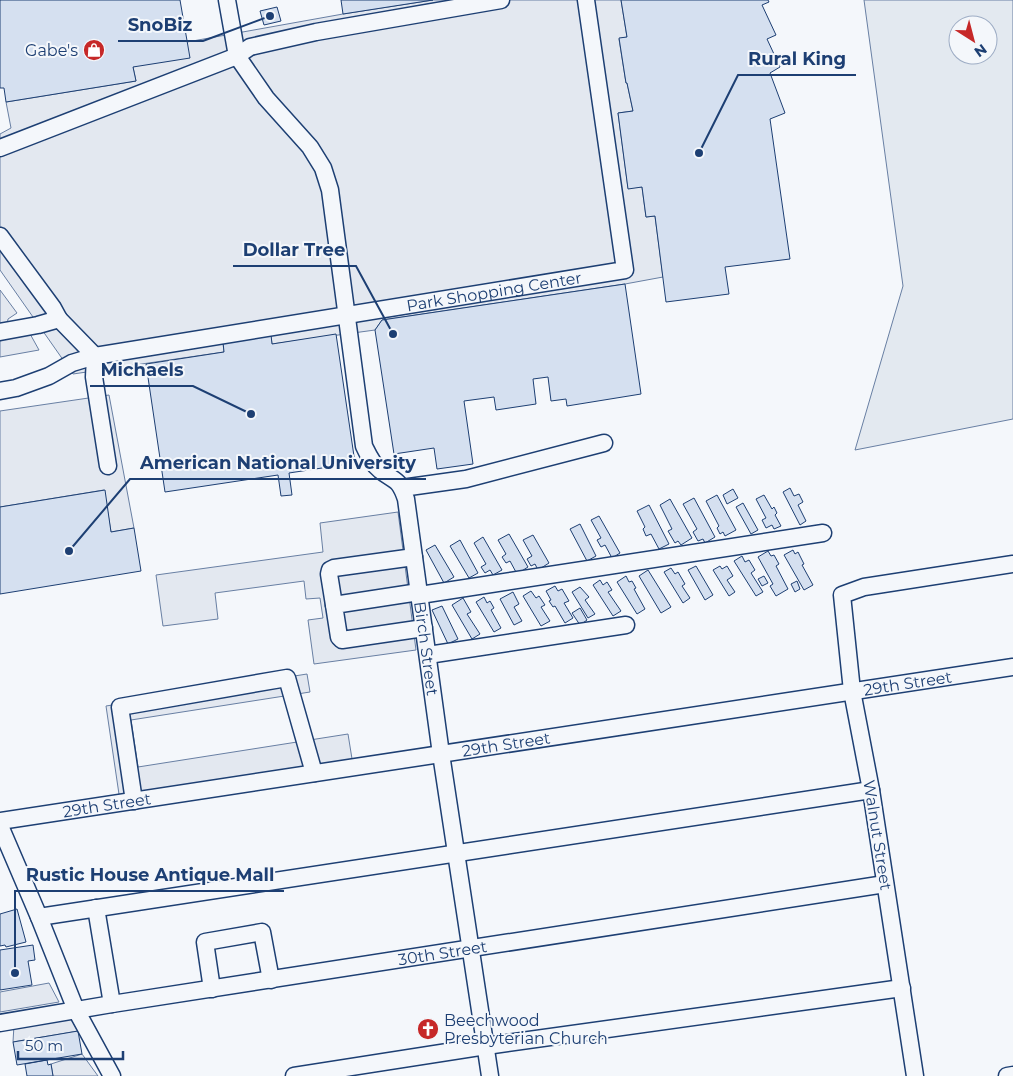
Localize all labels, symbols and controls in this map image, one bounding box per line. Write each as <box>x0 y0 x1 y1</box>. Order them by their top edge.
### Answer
callout: SnoBiz <box>118 8 203 41</box>
text: SnoBiz <box>128 14 193 36</box>
north arrow <box>948 15 998 65</box>
shop icon: Gabe's <box>82 38 106 62</box>
text: N <box>971 40 991 61</box>
place label: Gabe's <box>25 41 78 60</box>
callout: Rural King <box>738 42 856 75</box>
text: Rural King <box>748 48 846 70</box>
callout: Dollar Tree <box>233 233 356 266</box>
text: Dollar Tree <box>243 239 345 261</box>
street label: Park Shopping Center <box>405 268 583 315</box>
callout: Michaels <box>90 353 193 386</box>
text: Michaels <box>100 359 184 381</box>
callout: American National University <box>130 446 426 479</box>
text: American National University <box>139 452 416 474</box>
street label: Birch Street <box>410 600 442 697</box>
street label: 29th Street <box>862 667 954 700</box>
street label: 29th Street <box>461 728 552 761</box>
street label: Walnut Street <box>859 779 896 892</box>
street label: 29th Street <box>61 789 153 821</box>
callout: Rustic House Antique Mall <box>15 858 284 891</box>
text: Rustic House Antique Mall <box>26 864 274 886</box>
street label: 30th Street <box>397 937 489 969</box>
place label: Beechwood Presbyterian Church <box>444 1011 608 1048</box>
church icon: Beechwood Presbyterian Church <box>416 1017 440 1041</box>
scale bar <box>18 1028 122 1060</box>
text: 50 m <box>25 1036 63 1055</box>

